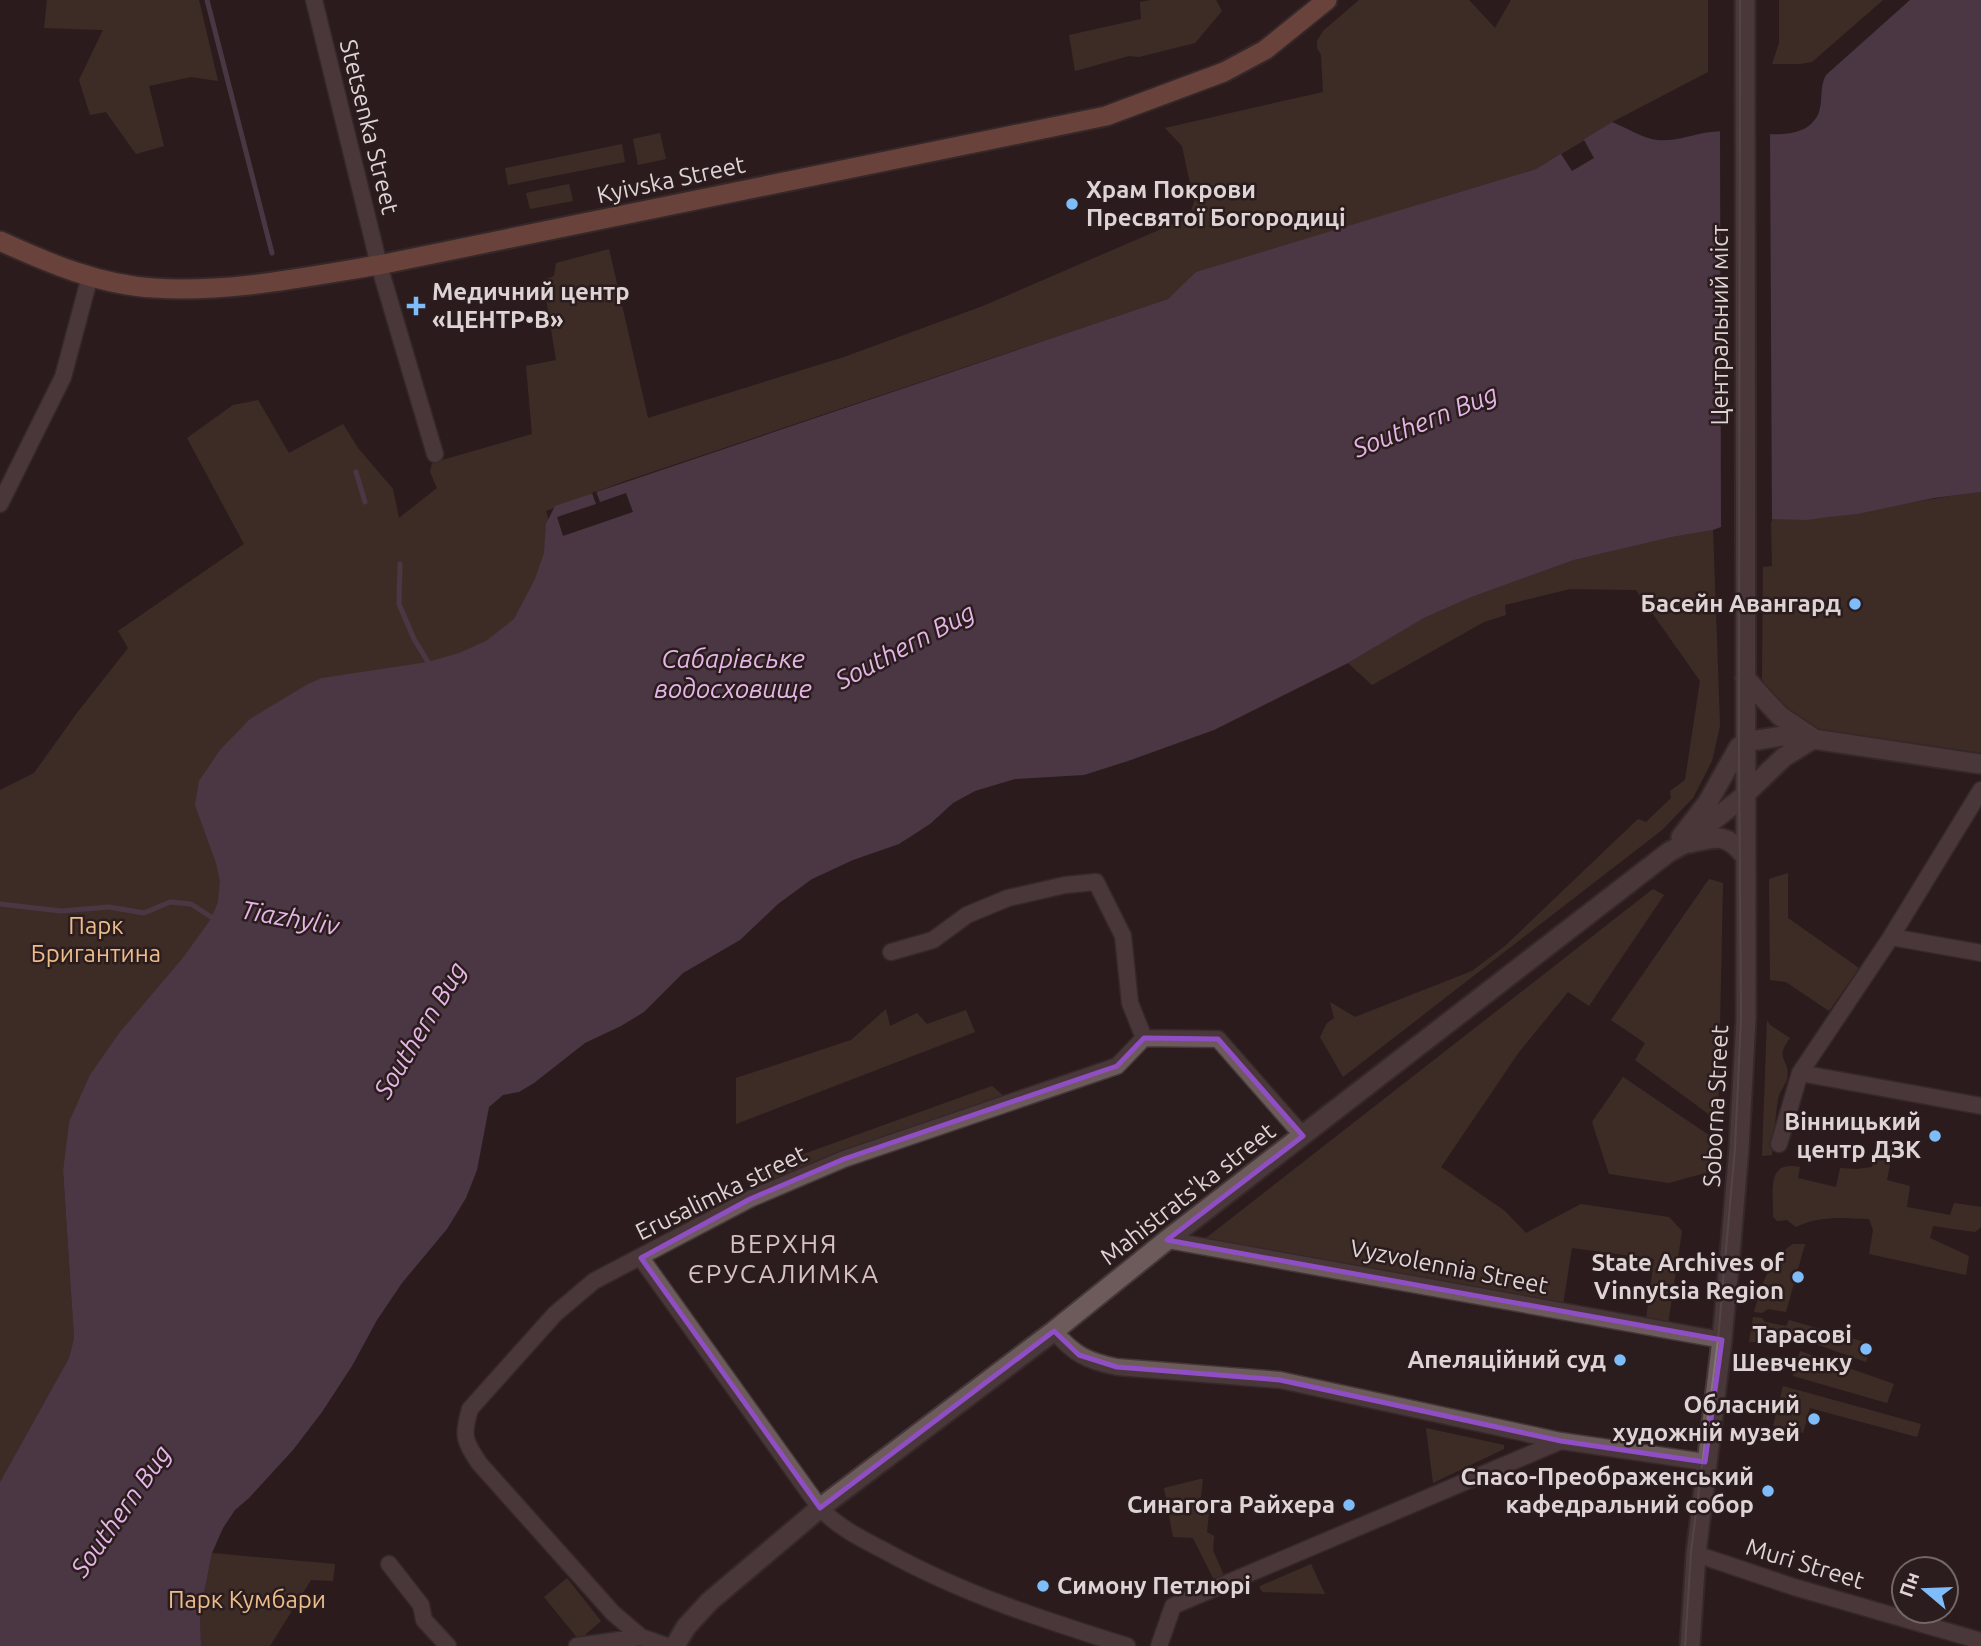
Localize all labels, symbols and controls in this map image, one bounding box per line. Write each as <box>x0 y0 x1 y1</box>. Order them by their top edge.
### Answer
street label: Stetsenka Street <box>335 37 404 218</box>
street label: Kyivska Street <box>594 151 748 208</box>
place label: Храм Покрови Пресвятої Богородиці <box>1086 176 1346 231</box>
marker: Храм Покрови Пресвятої Богородиці <box>1064 196 1080 212</box>
street label: Центральний міст <box>1706 224 1733 426</box>
place label: Медичний центр «ЦЕНТР•В» <box>432 278 630 333</box>
marker: Медичний центр «ЦЕНТР•В» <box>406 296 426 316</box>
water label: Southern Bug <box>1347 378 1501 463</box>
place label: Басейн Авангард <box>1641 590 1841 617</box>
marker: Басейн Авангард <box>1847 596 1863 612</box>
water label: Southern Bug <box>829 597 979 695</box>
water label: Сабарівське водосховище <box>654 644 812 703</box>
water label: Tiazhyliv <box>239 895 343 941</box>
park label: Парк Бригантина <box>31 912 161 967</box>
water label: Southern Bug <box>367 956 472 1104</box>
street label: Soborna Street <box>1698 1024 1733 1188</box>
place label: Вінницький центр ДЗК <box>1784 1108 1921 1163</box>
street label: Mahistrats'ka street <box>1095 1117 1281 1270</box>
marker: Вінницький центр ДЗК <box>1927 1128 1943 1144</box>
street label: Erusalimka street <box>631 1139 811 1246</box>
district label: ВЕРХНЯ ЄРУСАЛИМКА <box>688 1229 880 1288</box>
street label: Vyzvolennia Street <box>1348 1234 1551 1299</box>
place label: State Archives of Vinnytsia Region <box>1591 1249 1785 1304</box>
marker: State Archives of Vinnytsia Region <box>1790 1269 1806 1285</box>
place label: Тарасові Шевченку <box>1732 1321 1852 1376</box>
marker: Тарасові Шевченку <box>1858 1341 1874 1357</box>
place label: Апеляційний суд <box>1407 1346 1606 1373</box>
marker: Апеляційний суд <box>1612 1352 1628 1368</box>
place label: Обласний художній музей <box>1613 1391 1800 1446</box>
marker: Обласний художній музей <box>1806 1411 1822 1427</box>
water label: Southern Bug <box>64 1439 177 1583</box>
place label: Спасо-Преображенський кафедральний собор <box>1460 1463 1754 1518</box>
marker: Спасо-Преображенський кафедральний собор <box>1760 1483 1776 1499</box>
place label: Синагога Райхера <box>1127 1491 1335 1518</box>
marker: Синагога Райхера <box>1341 1497 1357 1513</box>
street label: Muri Street <box>1743 1533 1868 1594</box>
north arrow <box>1890 1555 1960 1625</box>
text: Пн <box>1894 1569 1923 1600</box>
place label: Симону Петлюрі <box>1057 1572 1251 1599</box>
marker: Симону Петлюрі <box>1035 1578 1051 1594</box>
park label: Парк Кумбари <box>168 1586 326 1613</box>

